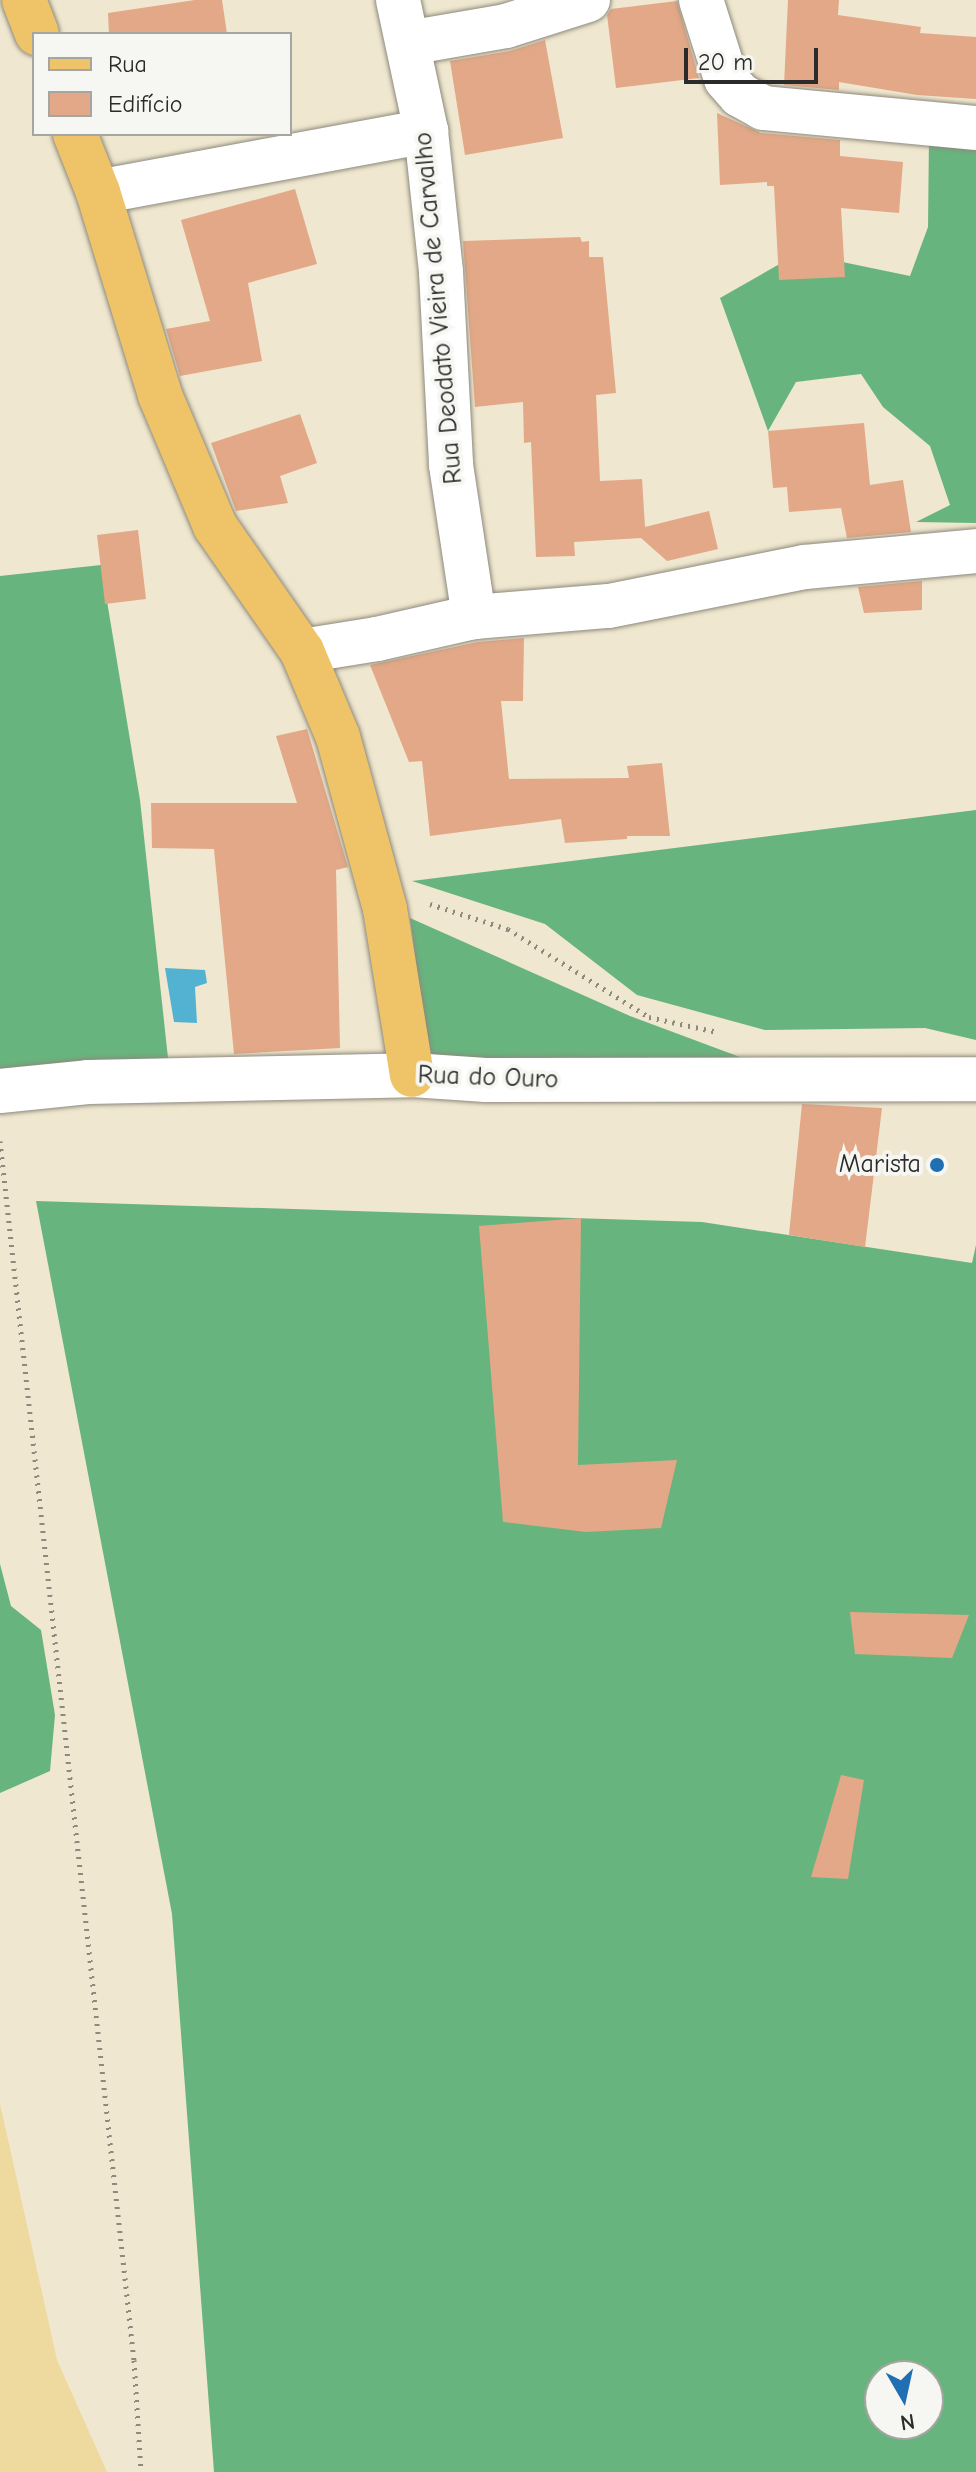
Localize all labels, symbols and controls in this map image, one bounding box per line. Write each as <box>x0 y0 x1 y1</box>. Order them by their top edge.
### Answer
legend <box>32 32 292 136</box>
scale bar <box>688 32 822 82</box>
text: 20 m <box>698 48 753 76</box>
text: Rua <box>108 50 147 78</box>
text: Edifício <box>108 90 183 118</box>
street label: Rua Deodato Vieira de Carvalho <box>408 131 470 485</box>
street label: Rua do Ouro <box>417 1060 559 1096</box>
place label: Marista <box>839 1149 921 1181</box>
marker: Marista <box>928 1156 946 1174</box>
north arrow <box>864 2360 944 2440</box>
text: N <box>898 2408 917 2436</box>

